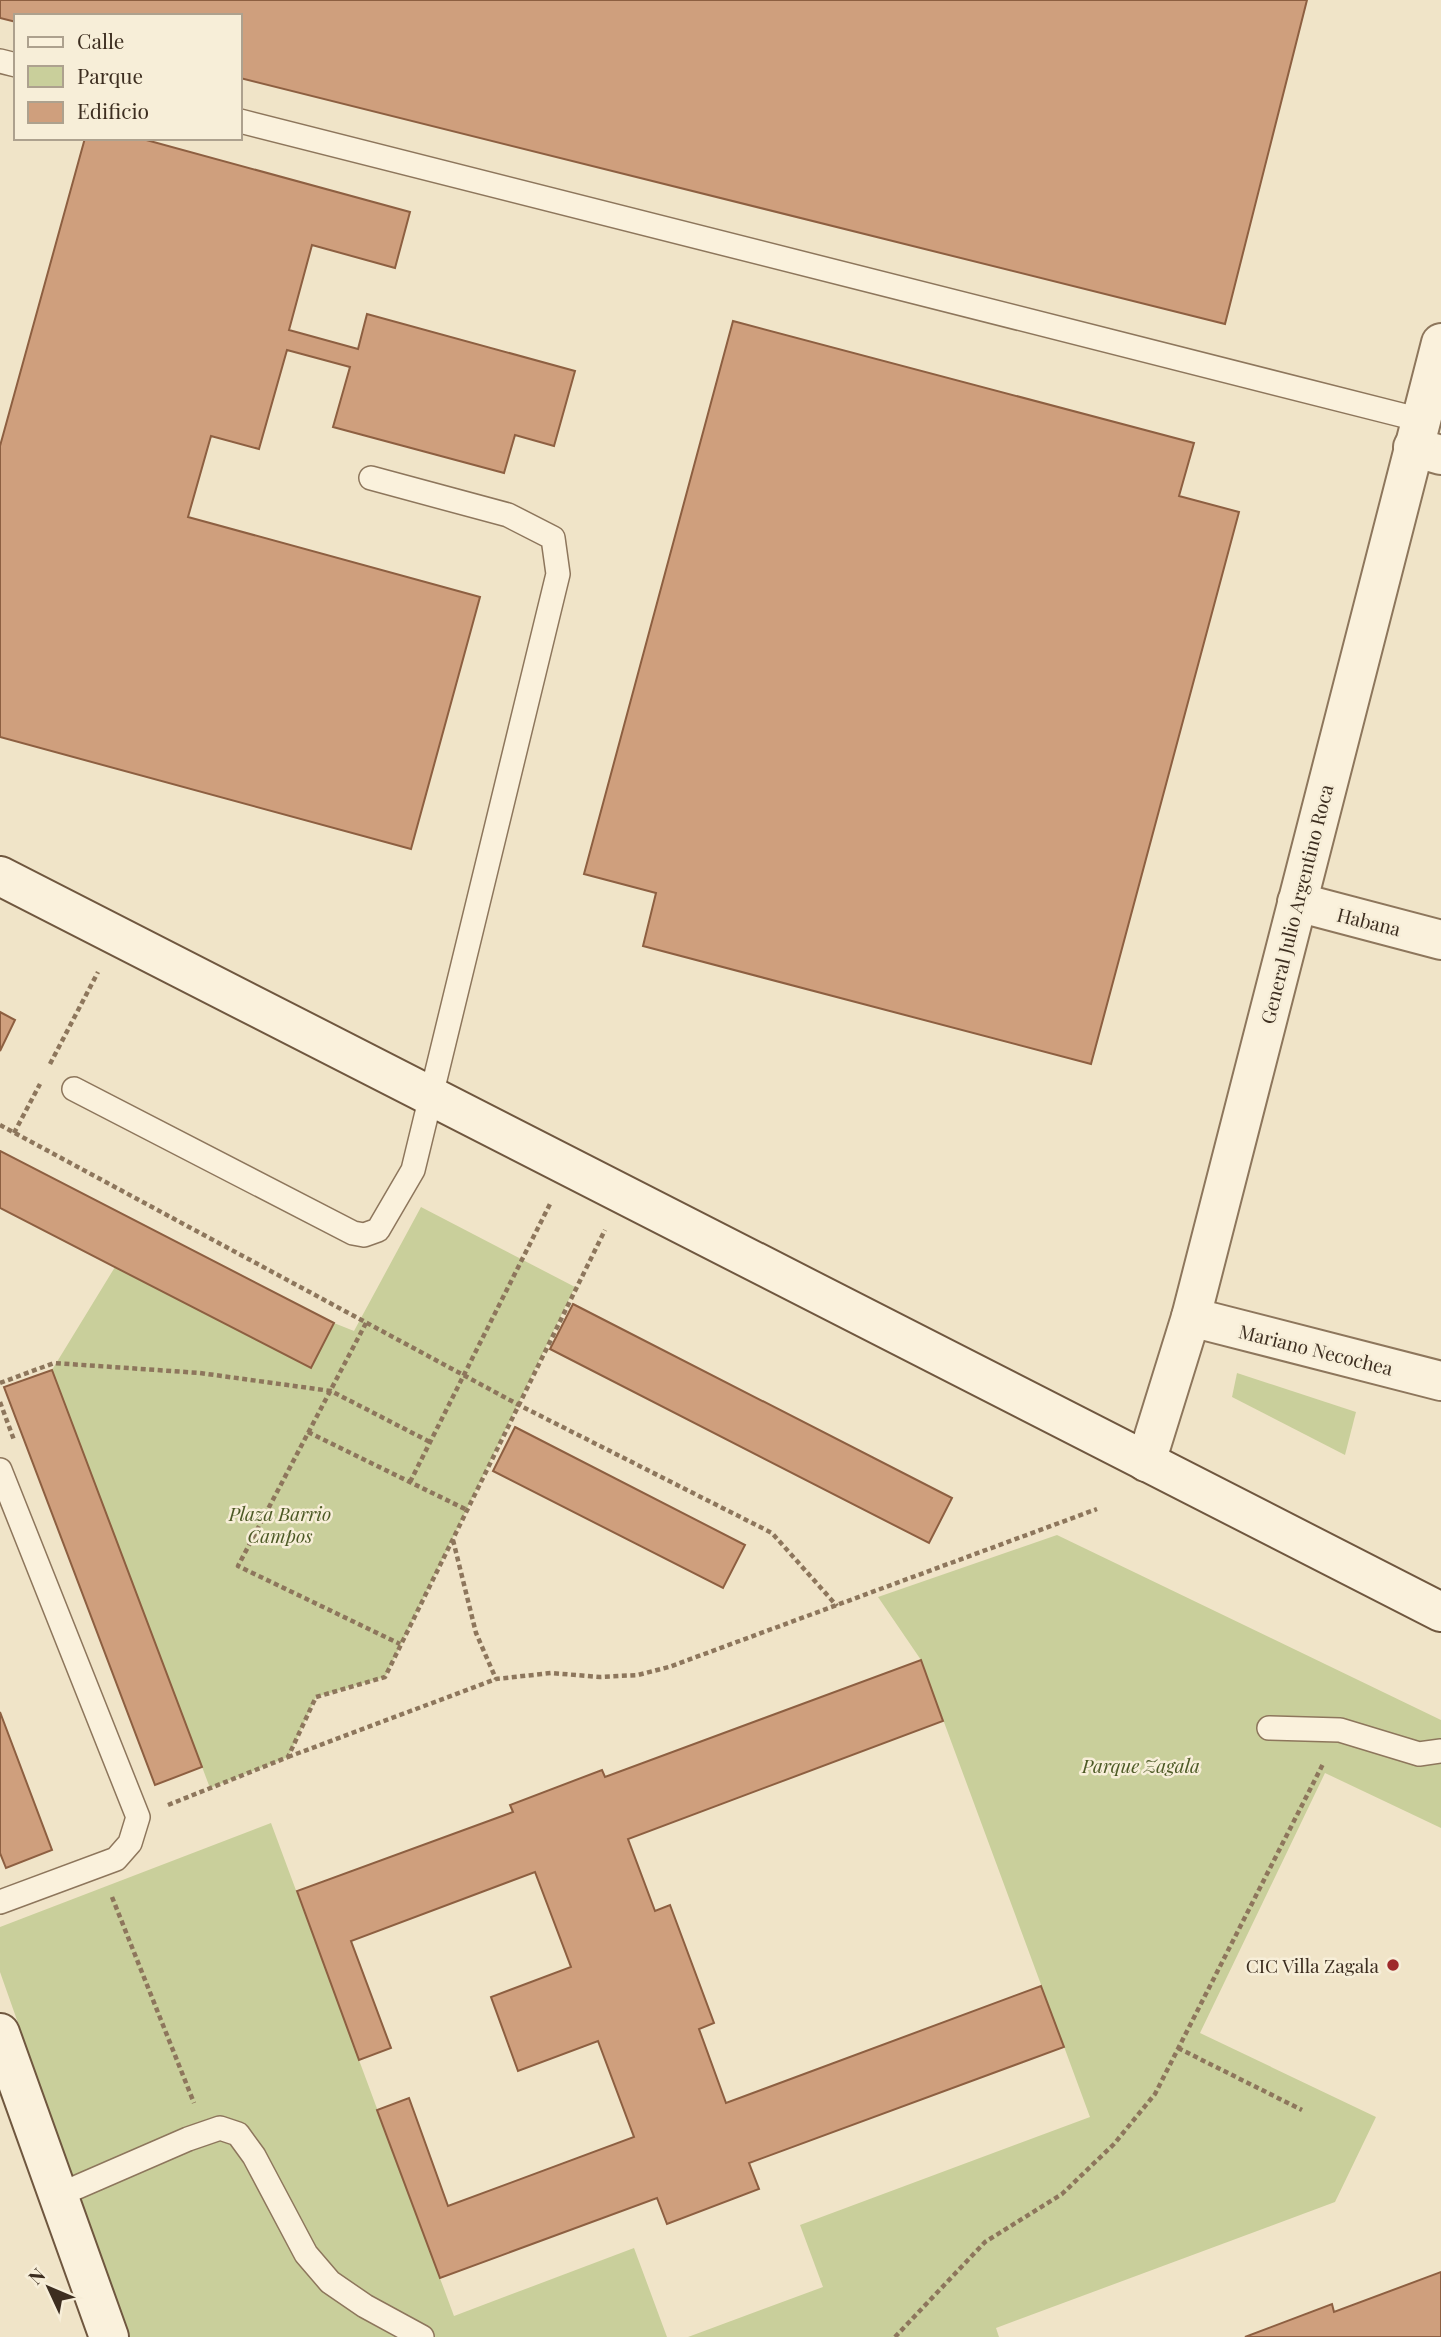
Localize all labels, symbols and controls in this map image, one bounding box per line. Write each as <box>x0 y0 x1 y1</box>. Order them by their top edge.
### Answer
legend <box>14 14 242 140</box>
text: Calle <box>77 26 124 54</box>
text: Parque <box>77 61 143 89</box>
text: Edificio <box>77 96 149 124</box>
street label: General Julio Argentino Roca <box>1254 781 1338 1026</box>
street label: Habana <box>1334 901 1404 942</box>
street label: Mariano Necochea <box>1236 1317 1396 1381</box>
park label: Plaza Barrio Campos <box>228 1500 331 1548</box>
park label: Parque Zagala <box>1081 1752 1200 1778</box>
place label: CIC Villa Zagala <box>1246 1952 1380 1978</box>
marker: CIC Villa Zagala <box>1385 1957 1401 1973</box>
north arrow <box>14 2253 84 2323</box>
text: N <box>22 2261 50 2289</box>

